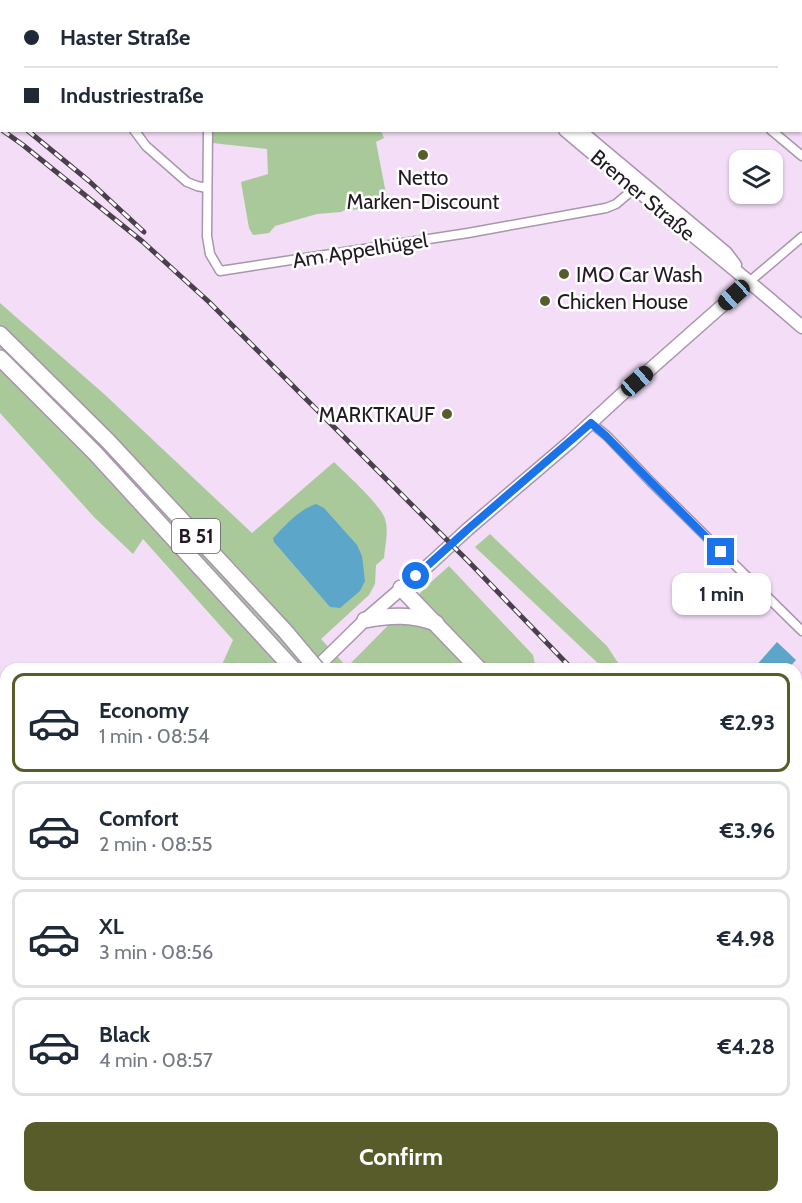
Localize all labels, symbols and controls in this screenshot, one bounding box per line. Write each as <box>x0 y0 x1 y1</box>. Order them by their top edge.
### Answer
text: Haster Straße <box>60 24 190 51</box>
text: Industriestraße <box>60 82 204 109</box>
street label: Bremer Straße <box>586 144 700 246</box>
marker: Netto Marken-Discount <box>416 148 430 162</box>
map controls <box>729 150 783 204</box>
button: layers <box>729 150 783 204</box>
place label: Netto Marken-Discount <box>347 165 499 214</box>
street label: Am Appelhügel <box>291 227 429 273</box>
place label: IMO Car Wash <box>576 262 703 287</box>
marker: IMO Car Wash <box>557 267 571 281</box>
car <box>715 276 753 314</box>
place label: Chicken House <box>557 289 688 314</box>
marker: Chicken House <box>538 294 552 308</box>
car <box>618 362 656 400</box>
place label: MARKTKAUF <box>319 402 435 427</box>
marker: MARKTKAUF <box>440 407 454 421</box>
road number: B 51 <box>172 519 220 553</box>
route end <box>707 538 734 565</box>
route start <box>402 562 429 589</box>
callout: 1 min <box>672 573 771 615</box>
text: 1 min <box>699 582 744 606</box>
icon: car <box>27 696 81 750</box>
text: Economy <box>99 697 189 724</box>
text: €2.93 <box>720 709 775 736</box>
text: 1 min · 08:54 <box>99 724 209 748</box>
icon: car <box>27 804 81 858</box>
text: Comfort <box>99 805 178 832</box>
text: €3.96 <box>720 817 775 844</box>
text: 2 min · 08:55 <box>99 832 213 856</box>
icon: car <box>27 912 81 966</box>
text: XL <box>99 913 124 940</box>
text: €4.98 <box>717 925 775 952</box>
text: 3 min · 08:56 <box>99 940 213 964</box>
icon: car <box>27 1020 81 1074</box>
text: Black <box>99 1021 150 1048</box>
text: €4.28 <box>717 1033 775 1060</box>
text: 4 min · 08:57 <box>99 1048 213 1072</box>
button: Confirm <box>24 1122 778 1191</box>

